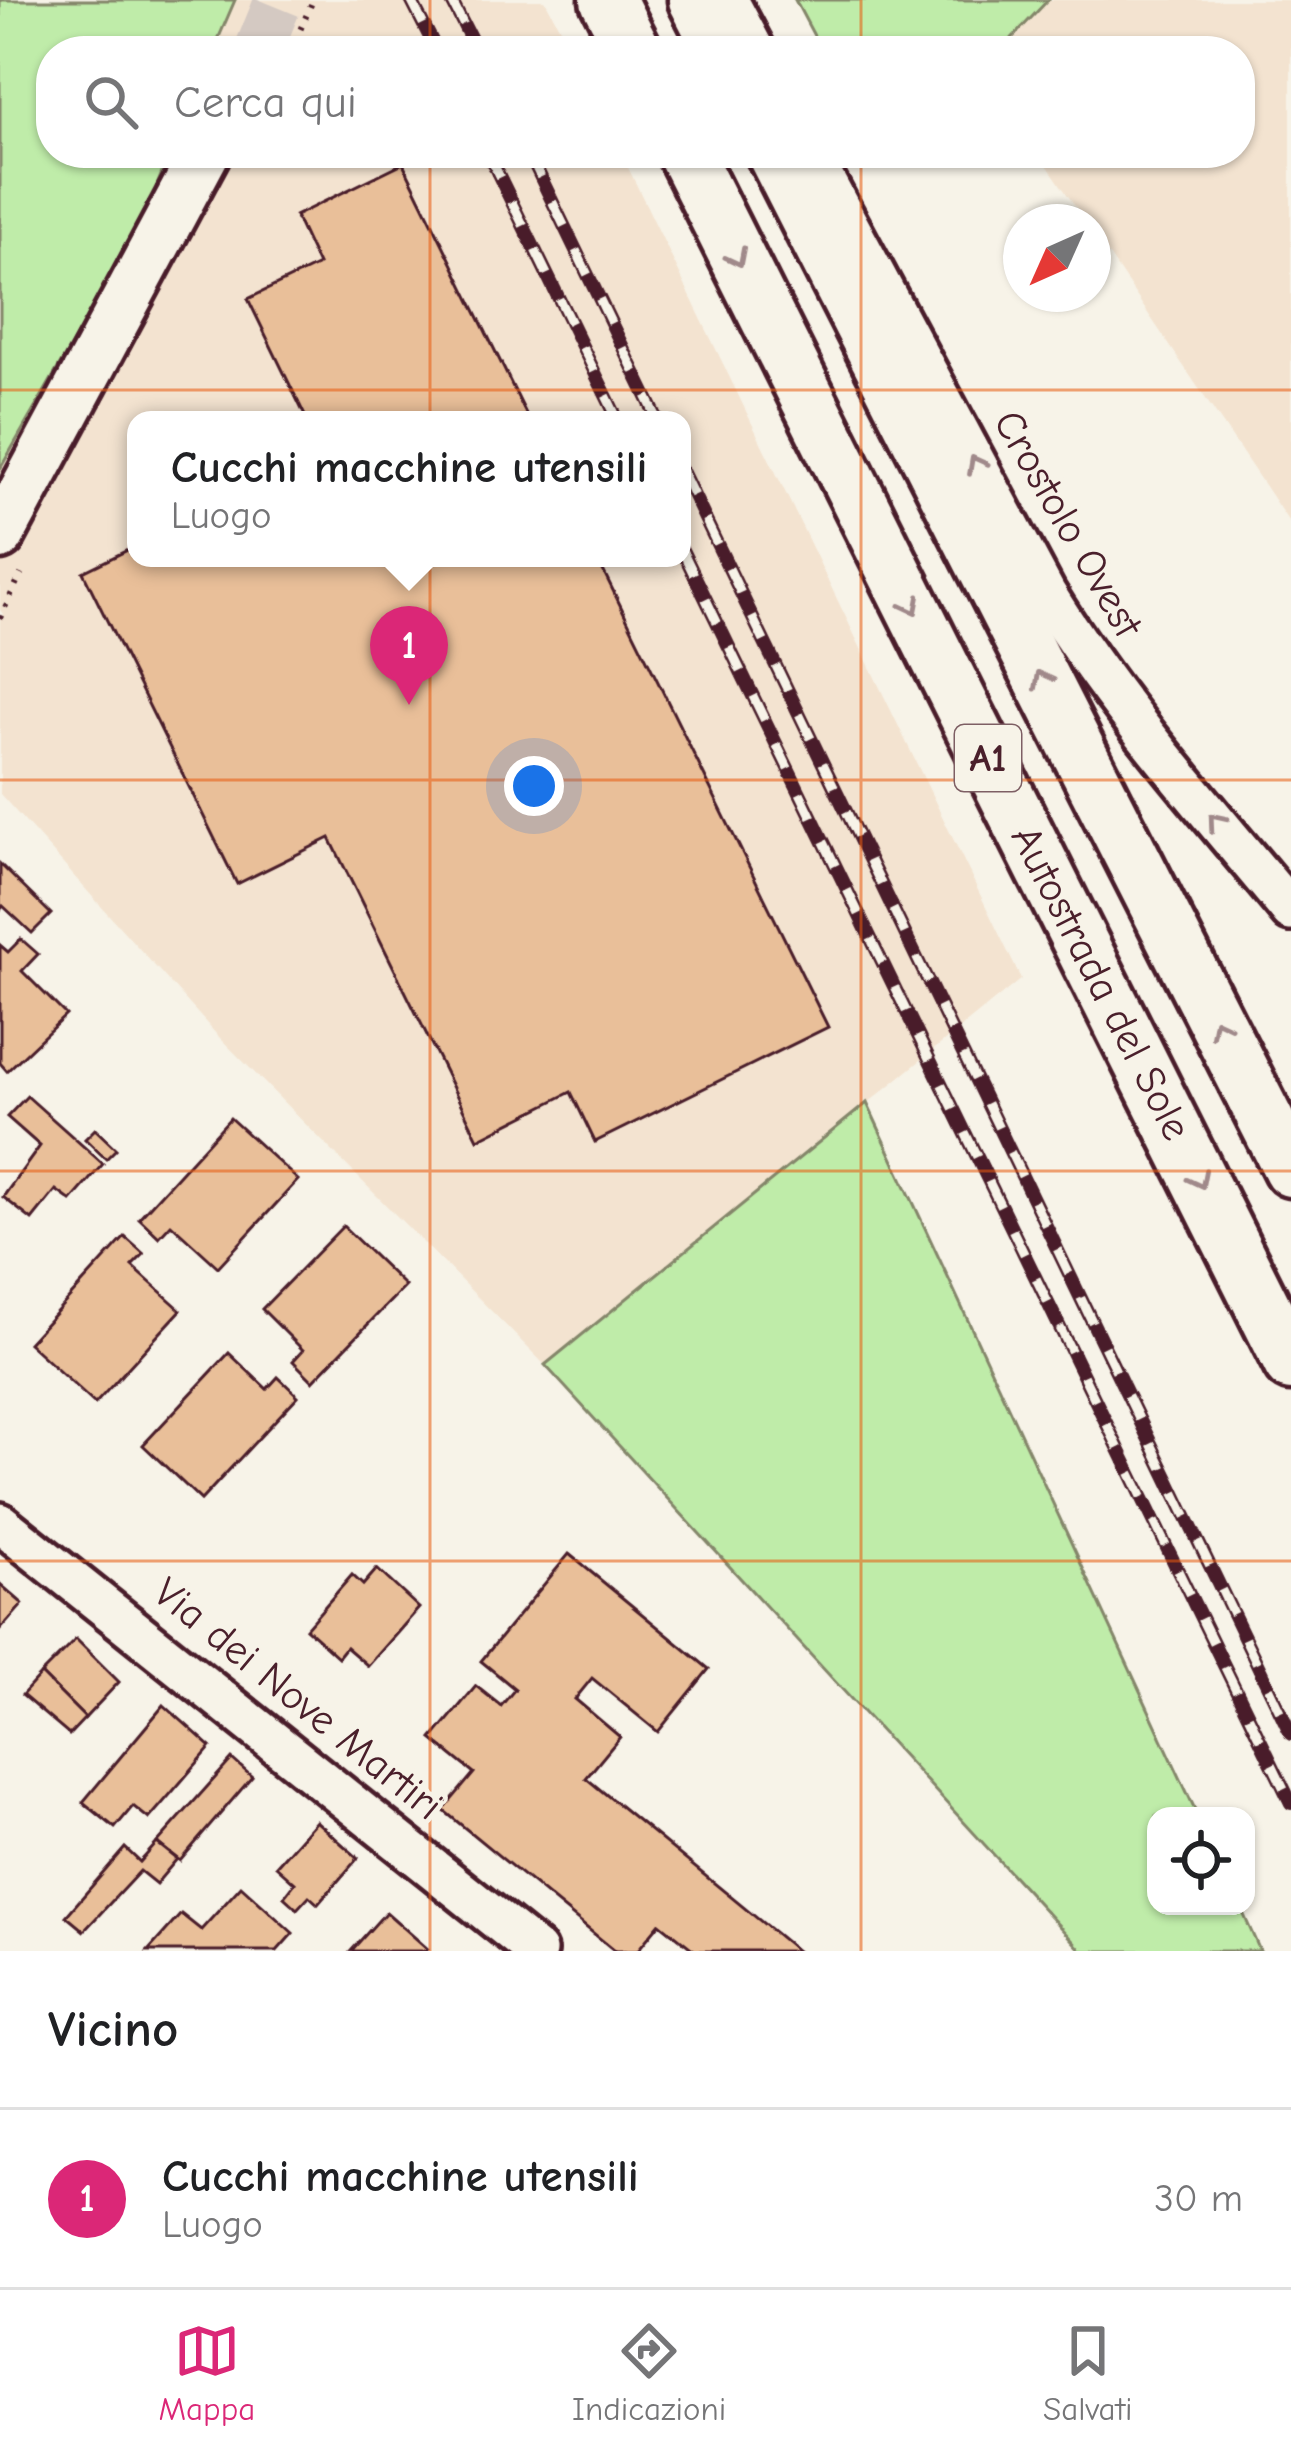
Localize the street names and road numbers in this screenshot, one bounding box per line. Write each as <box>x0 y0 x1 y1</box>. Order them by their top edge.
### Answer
street label: Crostolo Ovest <box>983 402 1154 648</box>
road number: A1 <box>955 725 1021 791</box>
street label: Autostrada del Sole <box>1001 818 1201 1148</box>
street label: Via dei Nove Martiri <box>144 1568 452 1830</box>

